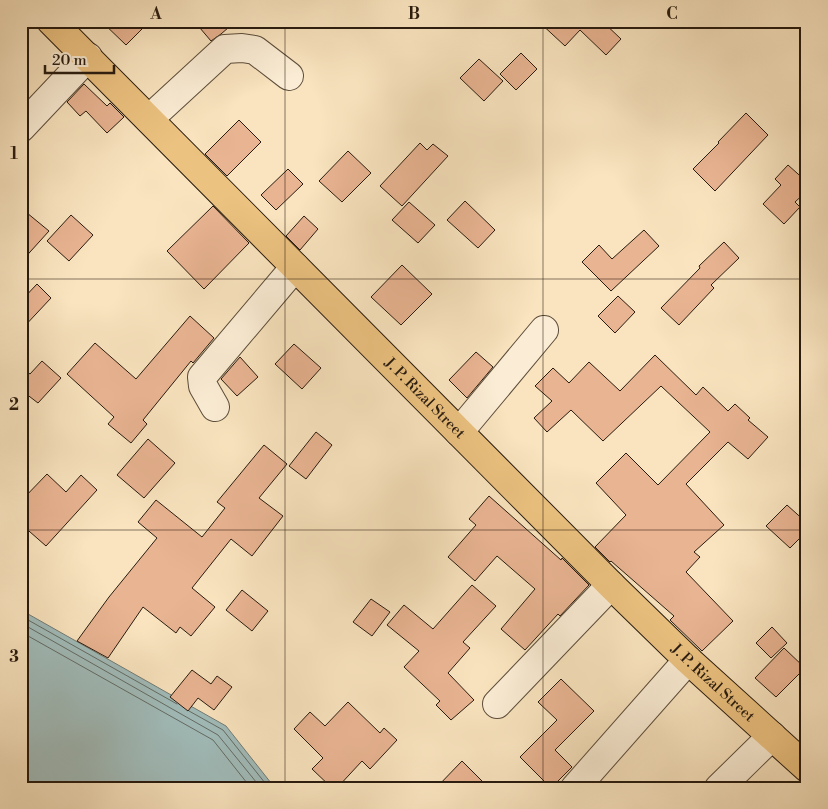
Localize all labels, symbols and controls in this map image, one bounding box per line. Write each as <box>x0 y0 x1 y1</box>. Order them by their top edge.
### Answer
text: A <box>149 4 162 24</box>
text: B <box>408 4 420 24</box>
text: C <box>666 4 678 24</box>
scale bar <box>45 42 114 74</box>
text: 20 m <box>52 51 87 70</box>
text: 1 <box>10 144 18 164</box>
street label: J. P. Rizal Street <box>380 353 470 443</box>
text: 2 <box>9 395 19 415</box>
street label: J. P. Rizal Street <box>667 639 759 726</box>
text: 3 <box>9 647 19 667</box>

